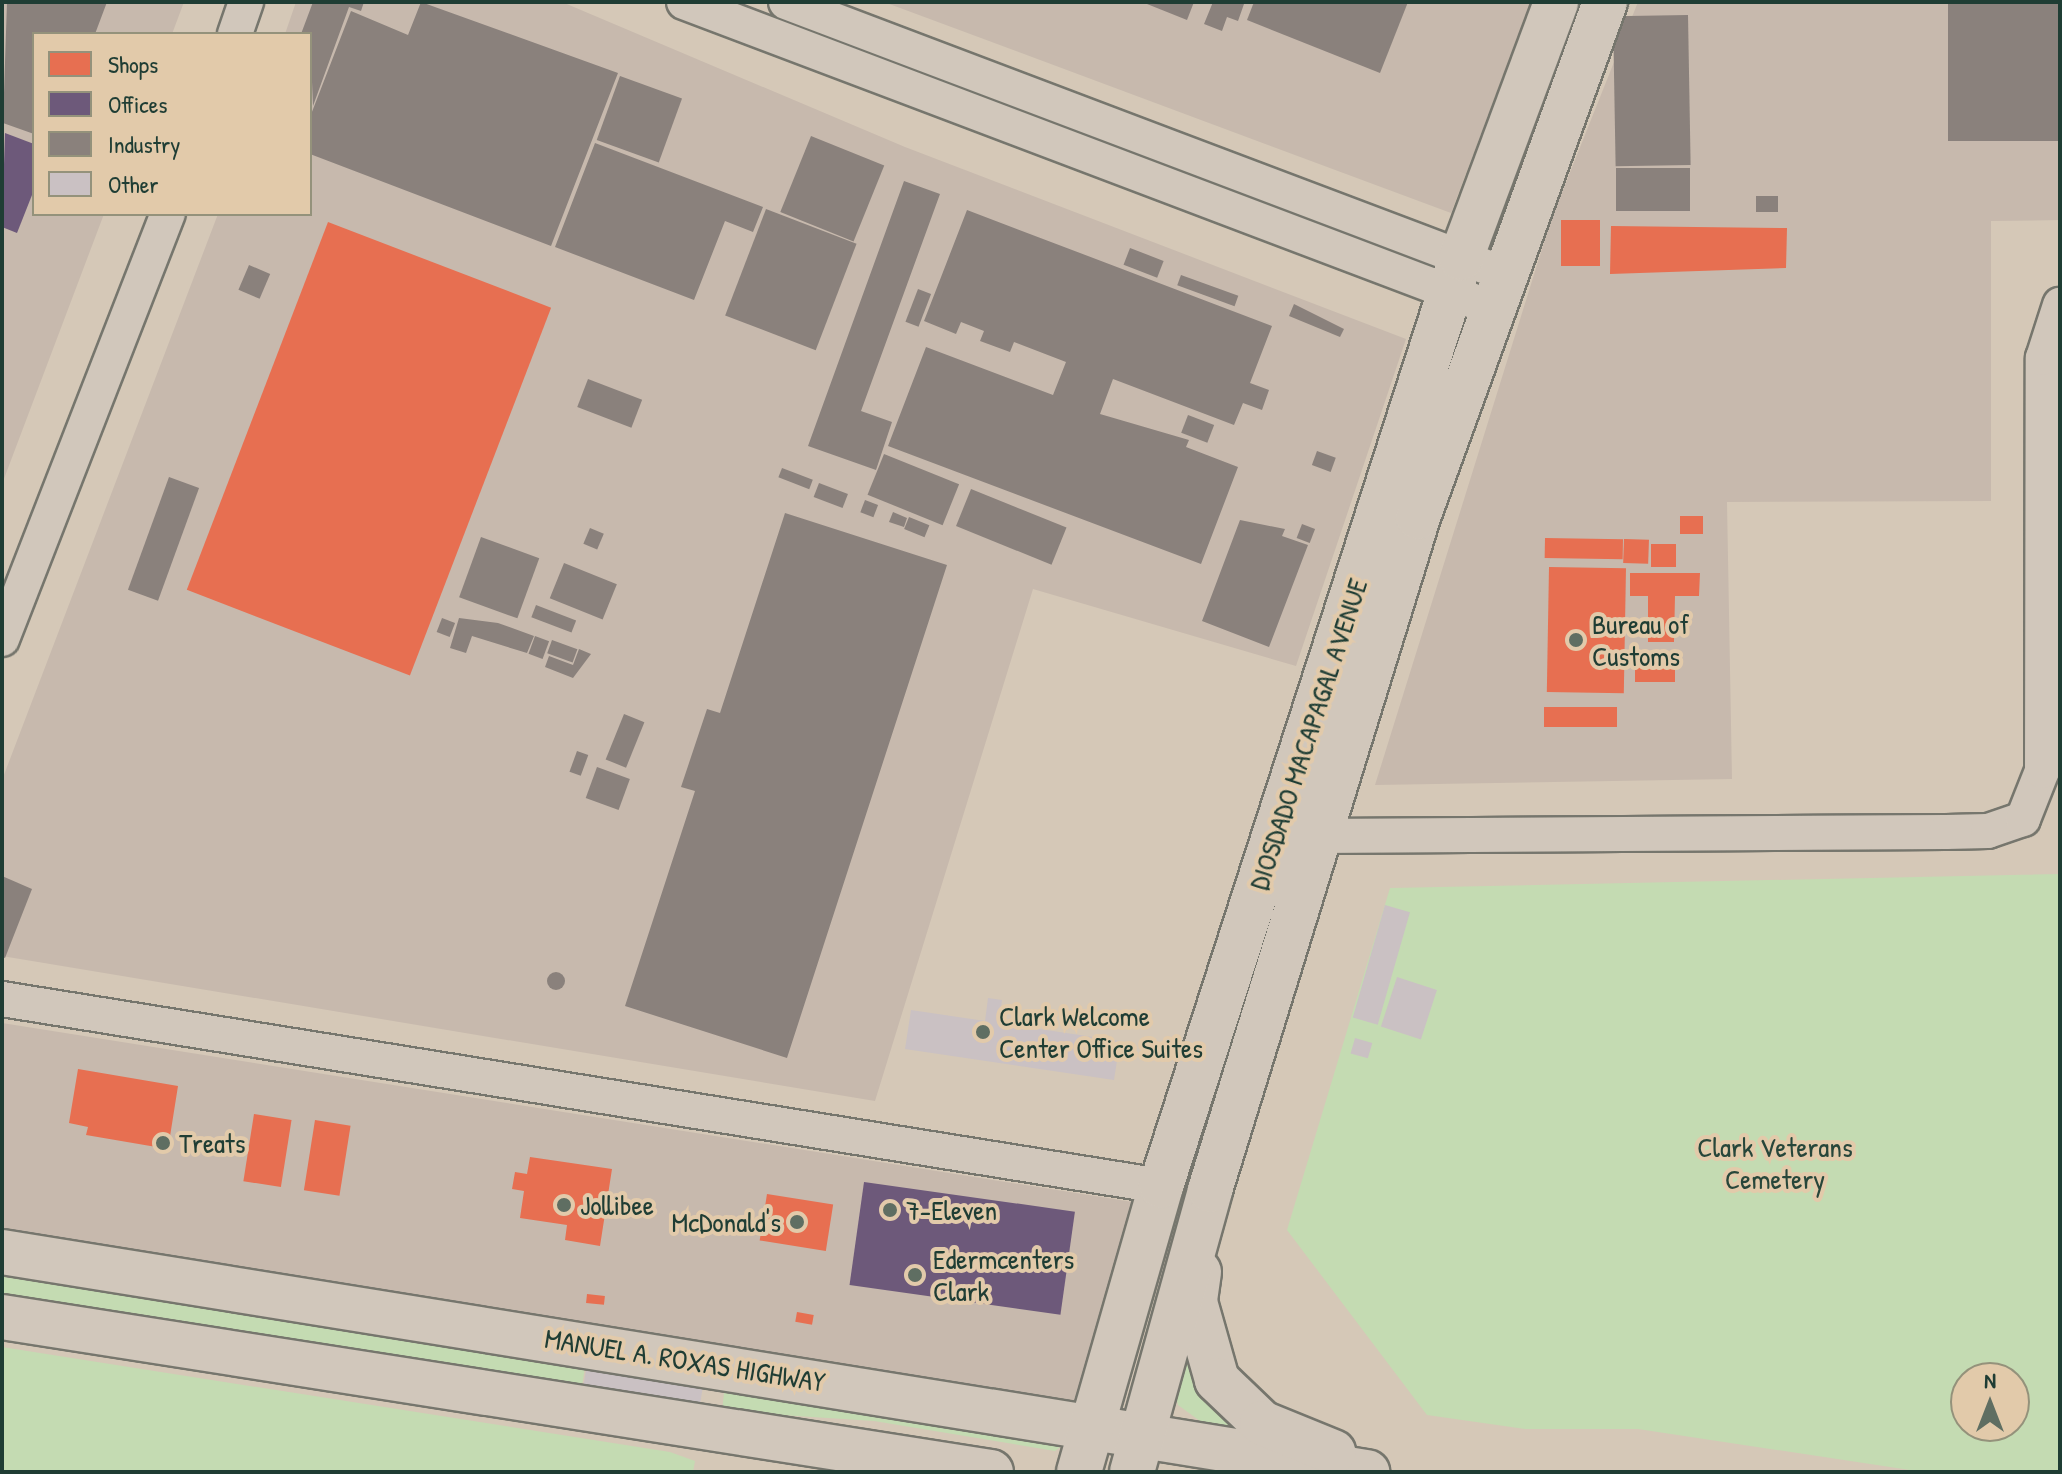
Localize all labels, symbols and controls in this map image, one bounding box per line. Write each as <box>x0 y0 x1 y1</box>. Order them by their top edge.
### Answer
legend <box>32 32 312 216</box>
text: Shops <box>108 48 158 80</box>
text: Offices <box>108 88 167 120</box>
text: Industry <box>108 128 180 160</box>
text: Other <box>108 168 158 200</box>
street label: DIOSDADO MACAPAGAL AVENUE <box>1242 574 1374 894</box>
place label: Bureau of Customs <box>1592 607 1689 673</box>
marker: Bureau of Customs <box>1567 631 1585 649</box>
place label: Clark Welcome Center Office Suites <box>999 999 1203 1065</box>
marker: Clark Welcome Center Office Suites <box>974 1023 992 1041</box>
place label: Treats <box>179 1126 245 1160</box>
park label: Clark Veterans Cemetery <box>1697 1130 1853 1196</box>
marker: Treats <box>154 1134 172 1152</box>
place label: Jollibee <box>580 1188 654 1222</box>
place label: 7-Eleven <box>906 1193 997 1227</box>
marker: Jollibee <box>555 1196 573 1214</box>
marker: 7-Eleven <box>881 1201 899 1219</box>
place label: McDonald's <box>672 1205 781 1239</box>
marker: McDonald's <box>788 1213 806 1231</box>
place label: Edermcenters Clark <box>933 1242 1074 1308</box>
marker: Edermcenters Clark <box>904 1264 926 1286</box>
street label: MANUEL A. ROXAS HIGHWAY <box>542 1321 828 1399</box>
north arrow <box>1950 1362 2030 1442</box>
text: N <box>1984 1365 1996 1395</box>

